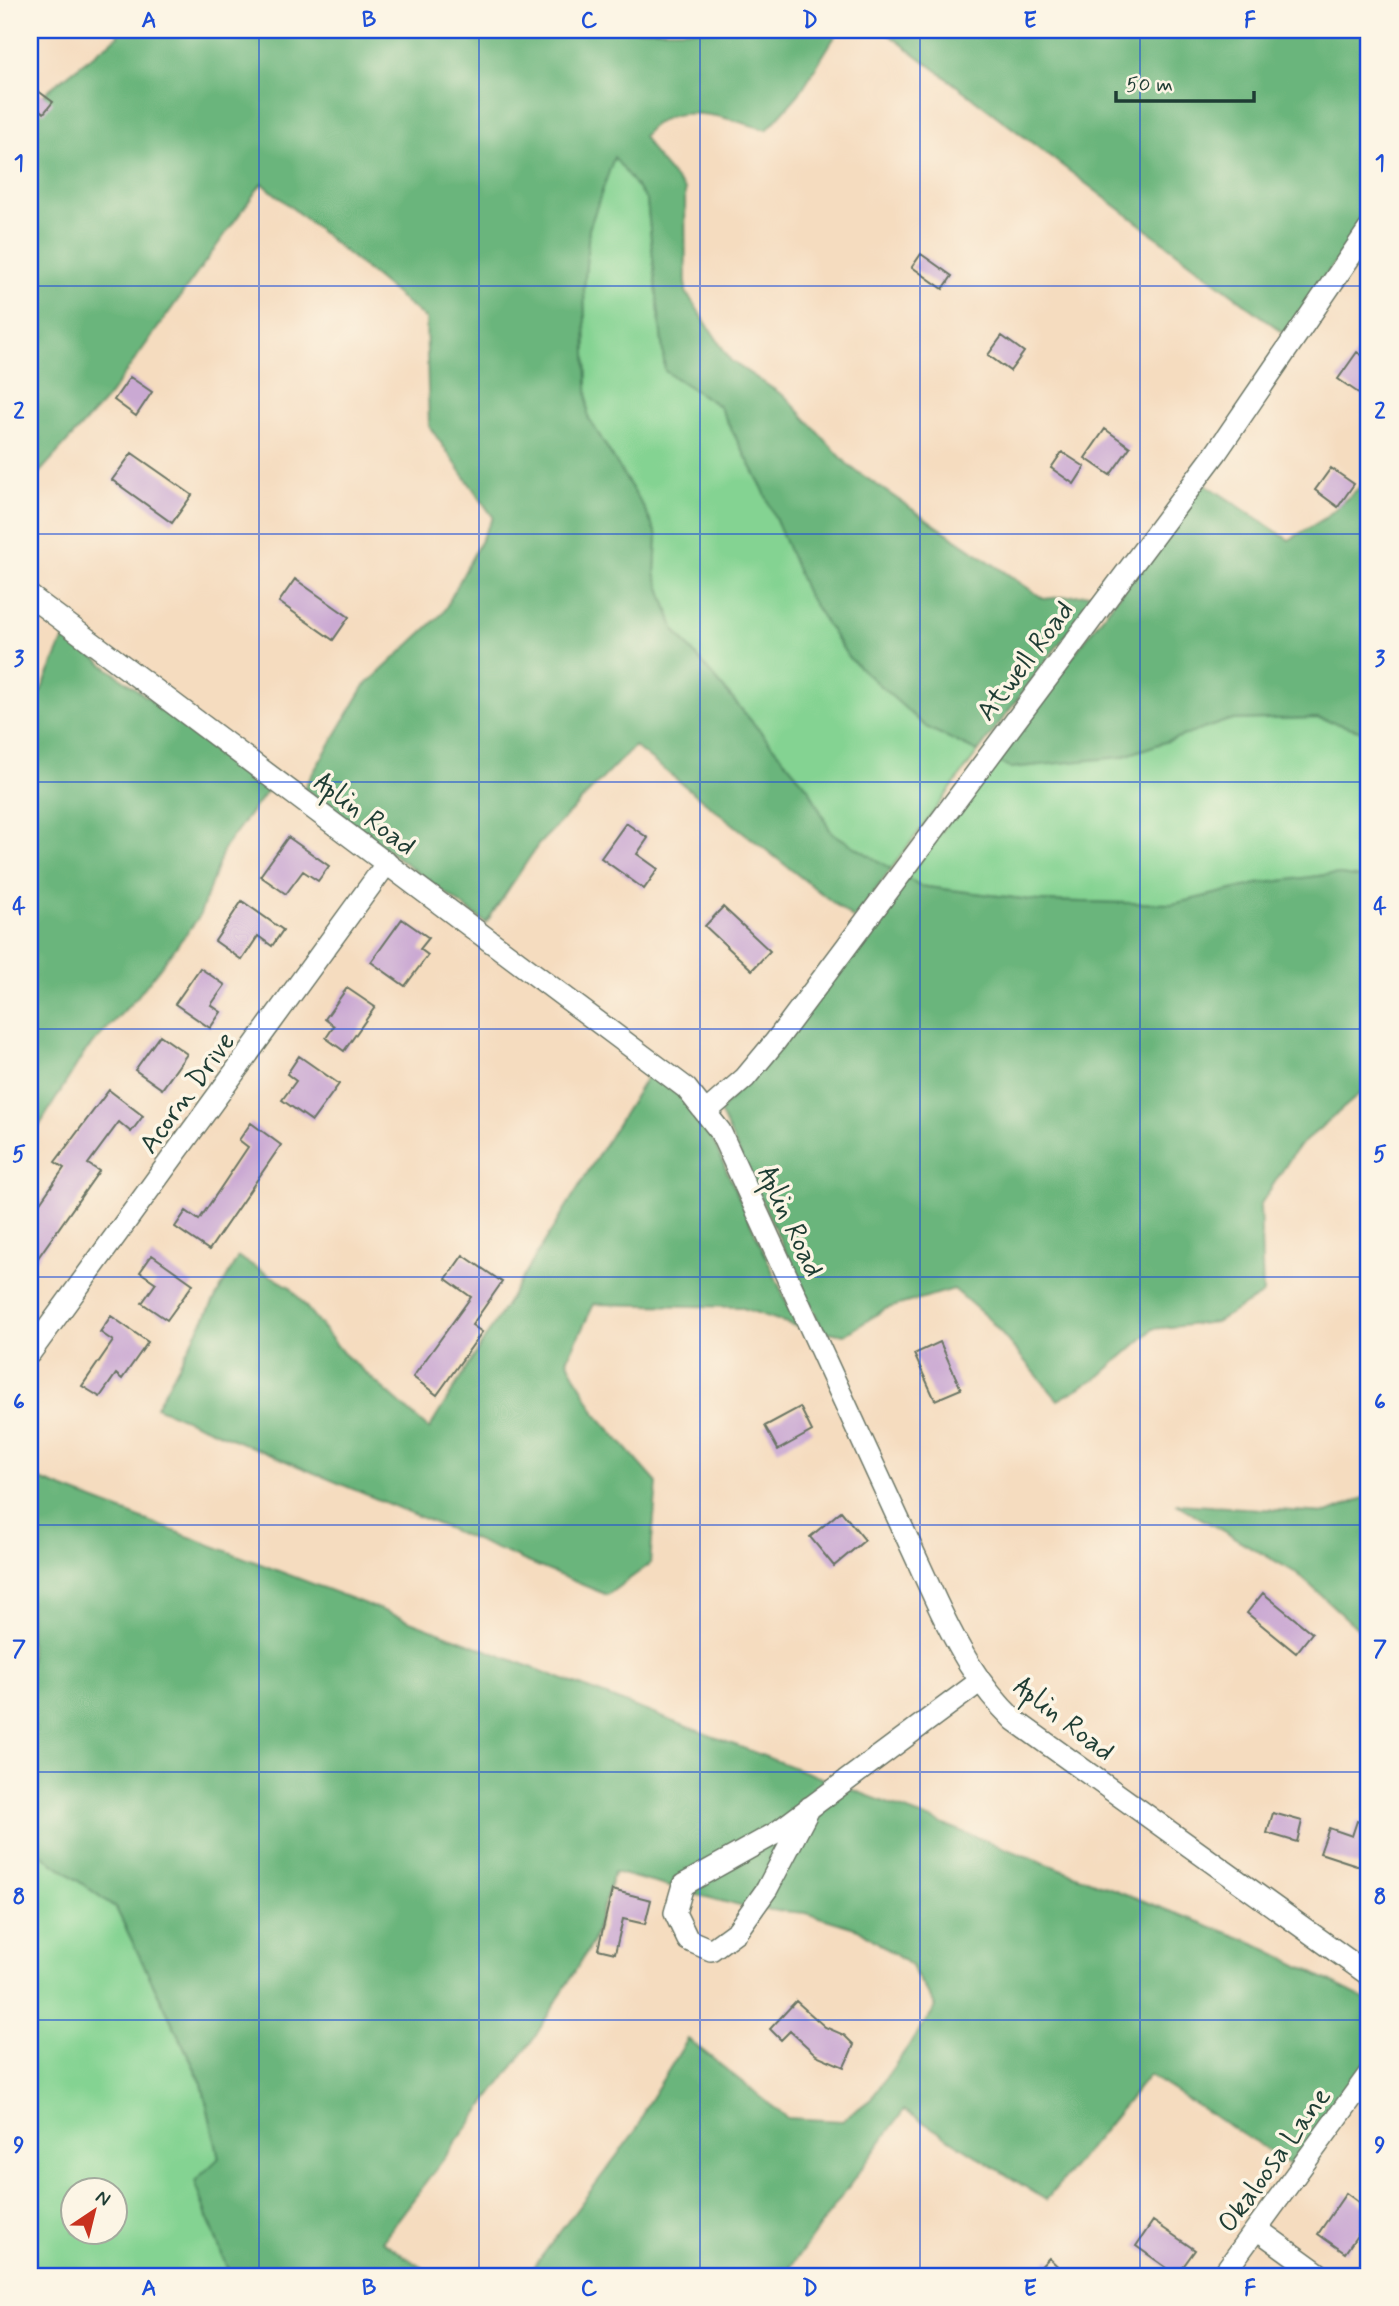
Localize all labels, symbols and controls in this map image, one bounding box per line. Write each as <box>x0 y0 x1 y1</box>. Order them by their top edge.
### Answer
text: A <box>141 6 157 36</box>
text: B <box>362 6 377 36</box>
text: C <box>581 6 598 36</box>
text: D <box>802 6 818 36</box>
text: E <box>1023 6 1037 36</box>
text: F <box>1244 6 1256 36</box>
scale bar <box>1116 60 1254 104</box>
text: 50 m <box>1126 71 1173 99</box>
text: 1 <box>14 149 24 179</box>
text: 1 <box>1375 149 1385 179</box>
text: 2 <box>13 397 25 427</box>
text: 2 <box>1374 397 1386 427</box>
street label: Atwell Road <box>969 594 1083 729</box>
text: 3 <box>14 645 25 675</box>
text: 3 <box>1375 645 1386 675</box>
street label: Aplin Road <box>304 765 423 868</box>
text: 4 <box>12 892 26 922</box>
text: 4 <box>1373 892 1387 922</box>
street label: Acorn Drive <box>131 1025 245 1162</box>
text: 5 <box>12 1140 26 1170</box>
text: 5 <box>1373 1140 1387 1170</box>
street label: Aplin Road <box>745 1161 831 1285</box>
text: 6 <box>13 1388 25 1418</box>
text: 6 <box>1374 1388 1386 1418</box>
text: 7 <box>12 1635 26 1665</box>
text: 7 <box>1373 1635 1387 1665</box>
street label: Aplin Road <box>1004 1669 1121 1773</box>
text: 8 <box>13 1883 25 1913</box>
text: 8 <box>1374 1883 1386 1913</box>
street label: Okaloosa Lane <box>1210 2080 1340 2241</box>
text: 9 <box>13 2131 25 2161</box>
text: 9 <box>1374 2131 1386 2161</box>
north arrow <box>60 2176 130 2246</box>
text: N <box>91 2184 115 2212</box>
text: A <box>141 2274 157 2304</box>
text: B <box>362 2274 377 2304</box>
text: C <box>581 2274 598 2304</box>
text: D <box>802 2274 818 2304</box>
text: E <box>1023 2274 1037 2304</box>
text: F <box>1244 2274 1256 2304</box>

